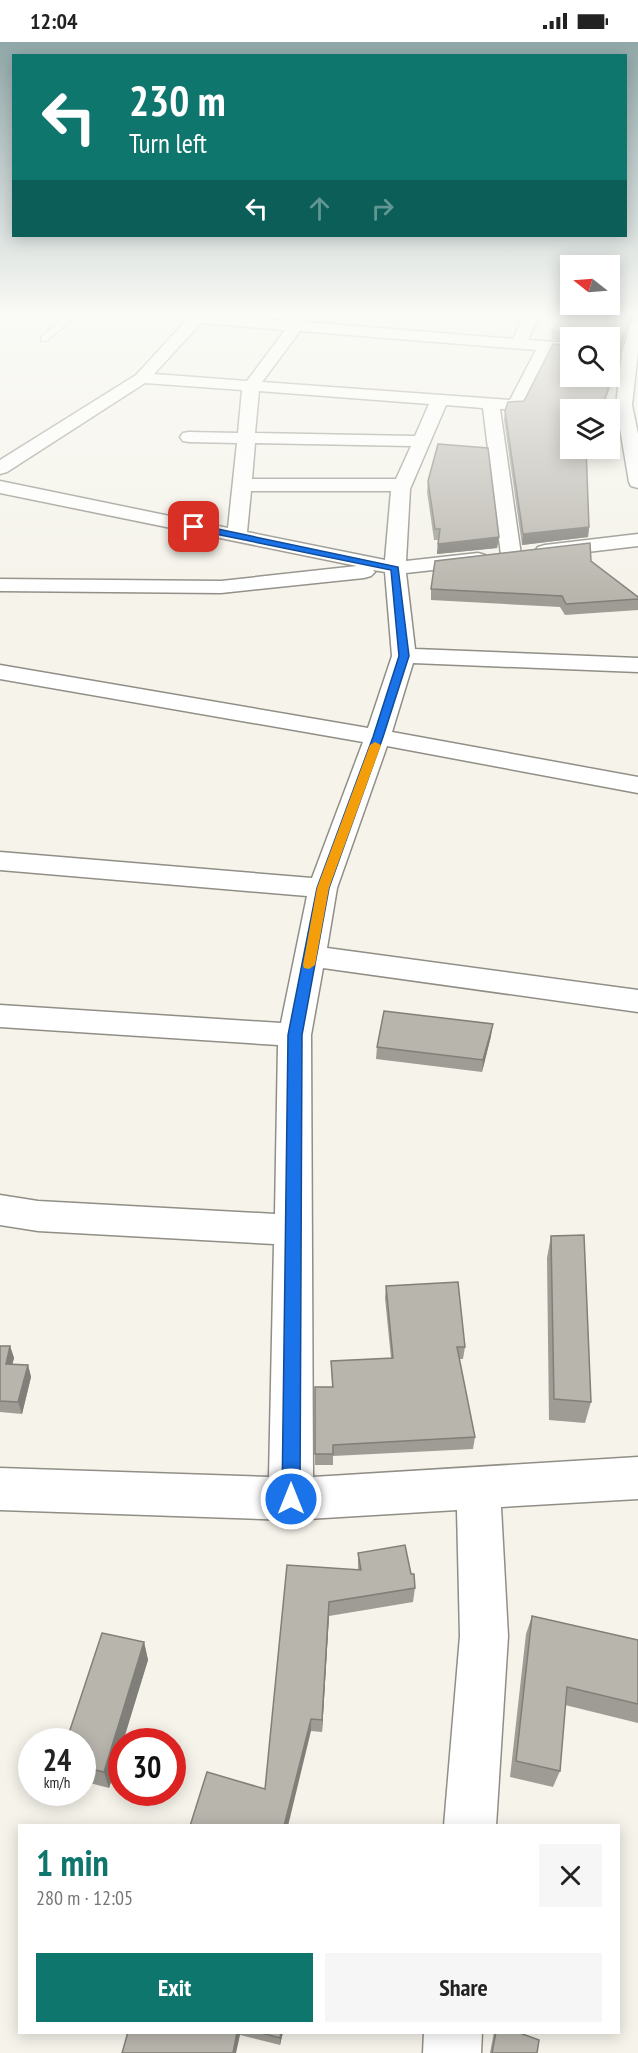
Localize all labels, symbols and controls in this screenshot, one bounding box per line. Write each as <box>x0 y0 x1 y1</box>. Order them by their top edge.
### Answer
text: 12:04 <box>30 7 78 35</box>
text: 230 m <box>129 73 226 128</box>
icon: left <box>30 78 108 156</box>
text: Turn left <box>129 126 207 160</box>
icon: left <box>240 192 273 225</box>
icon: ahead <box>303 192 336 225</box>
icon: right <box>366 192 399 225</box>
north arrow <box>560 255 620 315</box>
map controls <box>560 255 620 459</box>
button: search <box>560 327 620 387</box>
button: layers <box>560 399 620 459</box>
pin <box>168 501 219 552</box>
icon: arrive <box>177 510 210 543</box>
position arrow <box>259 1467 323 1531</box>
speed limit sign: 30 <box>108 1728 186 1806</box>
text: 24 <box>43 1740 71 1779</box>
text: km/h <box>44 1773 70 1792</box>
text: 1 min <box>36 1839 109 1886</box>
button: close <box>539 1844 602 1907</box>
text: 280 m · 12:05 <box>36 1885 133 1911</box>
button: Exit <box>36 1953 313 2022</box>
button: Share <box>325 1953 602 2022</box>

